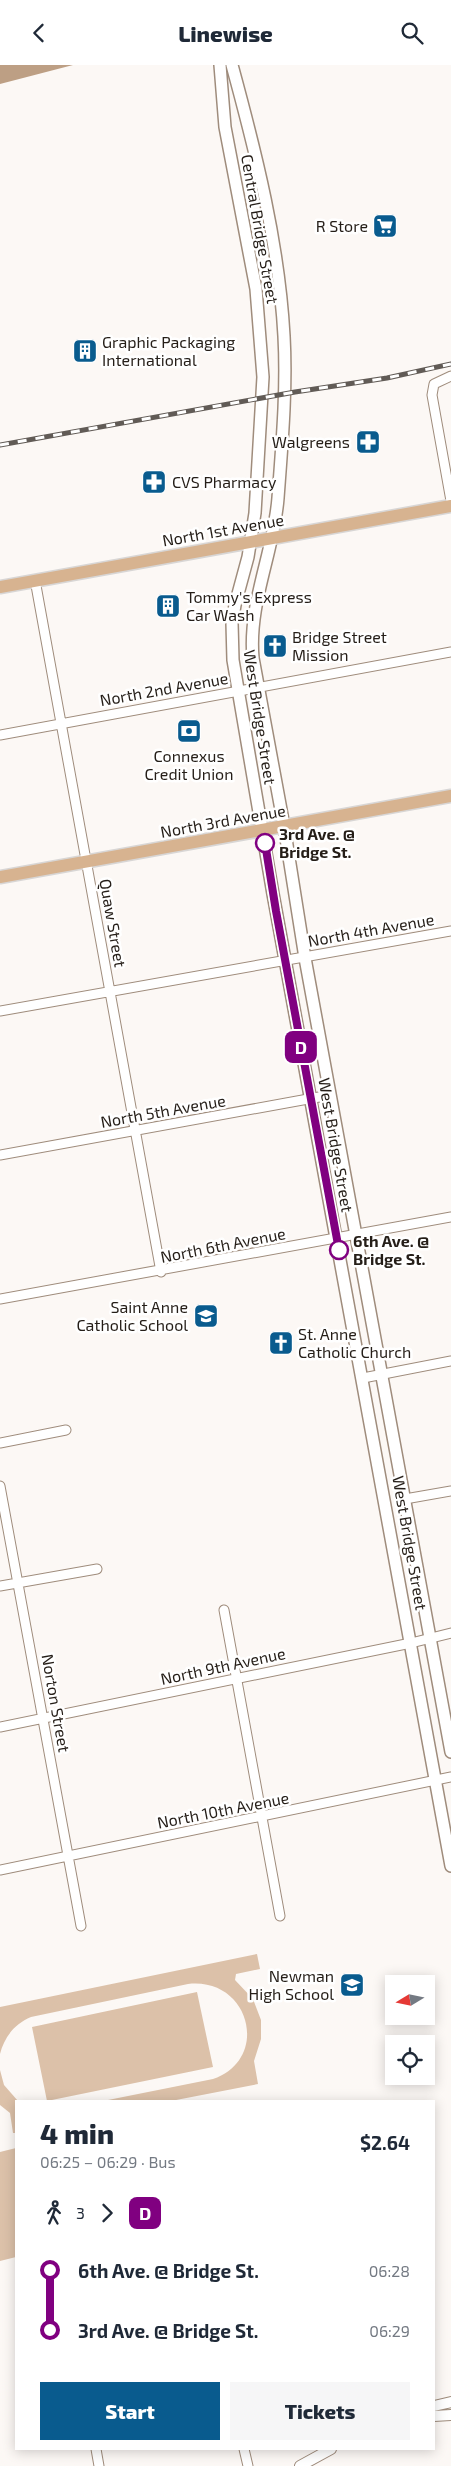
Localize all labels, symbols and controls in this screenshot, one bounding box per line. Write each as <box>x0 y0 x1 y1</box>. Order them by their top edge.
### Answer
icon: back <box>25 19 53 47</box>
icon: search <box>398 19 426 47</box>
text: Linewise <box>178 20 273 46</box>
street label: Central Bridge Street <box>238 153 283 305</box>
supermarket icon: R Store <box>372 213 398 239</box>
place label: R Store <box>316 216 368 235</box>
place label: Graphic Packaging International <box>102 332 235 369</box>
building icon: Graphic Packaging International <box>72 338 98 364</box>
pharmacy icon: Walgreens <box>355 429 381 455</box>
place label: Walgreens <box>272 432 350 451</box>
pharmacy icon: CVS Pharmacy <box>141 469 167 495</box>
place label: CVS Pharmacy <box>172 472 277 491</box>
street label: North 1st Avenue <box>161 509 285 550</box>
place label: Tommy's Express Car Wash <box>186 587 312 624</box>
building icon: Tommy's Express Car Wash <box>155 593 181 619</box>
place label: Bridge Street Mission <box>292 627 387 664</box>
church icon: Bridge Street Mission <box>262 633 288 659</box>
street label: West Bridge Street <box>240 648 281 786</box>
street label: North 2nd Avenue <box>98 668 230 709</box>
bank icon: Connexus Credit Union <box>176 718 202 744</box>
place label: Connexus Credit Union <box>144 746 234 783</box>
street label: North 3rd Avenue <box>159 800 287 841</box>
place label: 3rd Ave. @ Bridge St. <box>279 824 355 861</box>
marker: 3rd Ave. @ Bridge St. <box>255 833 275 853</box>
street label: Quaw Street <box>95 877 131 969</box>
street label: North 4th Avenue <box>306 909 435 950</box>
line badge: D <box>285 1031 317 1063</box>
text: D <box>295 1036 307 1058</box>
street label: West Bridge Street <box>315 1076 358 1214</box>
street label: North 5th Avenue <box>99 1090 227 1131</box>
street label: North 6th Avenue <box>159 1223 287 1266</box>
place label: 6th Ave. @ Bridge St. <box>353 1231 429 1268</box>
marker: 6th Ave. @ Bridge St. <box>329 1240 349 1260</box>
place label: Saint Anne Catholic School <box>76 1297 188 1334</box>
school or university icon: Saint Anne Catholic School <box>193 1303 219 1329</box>
place label: St. Anne Catholic Church <box>298 1324 411 1361</box>
church icon: St. Anne Catholic Church <box>268 1330 294 1356</box>
street label: West Bridge Street <box>389 1474 432 1612</box>
street label: North 9th Avenue <box>159 1643 287 1688</box>
street label: Norton Street <box>39 1652 74 1753</box>
street label: North 10th Avenue <box>155 1787 290 1832</box>
place label: Newman High School <box>249 1966 334 2003</box>
school or university icon: Newman High School <box>339 1972 365 1998</box>
north arrow <box>385 1975 435 2025</box>
map controls <box>385 1975 435 2085</box>
button: locate <box>385 2035 435 2085</box>
text: 4 min <box>40 2116 114 2150</box>
text: $2.64 <box>360 2131 410 2154</box>
text: 06:25 – 06:29 · Bus <box>40 2152 176 2171</box>
icon: walk <box>40 2199 68 2227</box>
icon: forward <box>93 2199 121 2227</box>
text: D <box>139 2202 151 2224</box>
text: 3 <box>76 2203 85 2222</box>
text: 6th Ave. @ Bridge St. <box>78 2259 259 2282</box>
text: 06:28 <box>369 2261 410 2280</box>
text: 3rd Ave. @ Bridge St. <box>78 2319 259 2342</box>
text: 06:29 <box>369 2321 410 2340</box>
button: Start <box>40 2382 220 2440</box>
button: Tickets <box>230 2382 410 2440</box>

